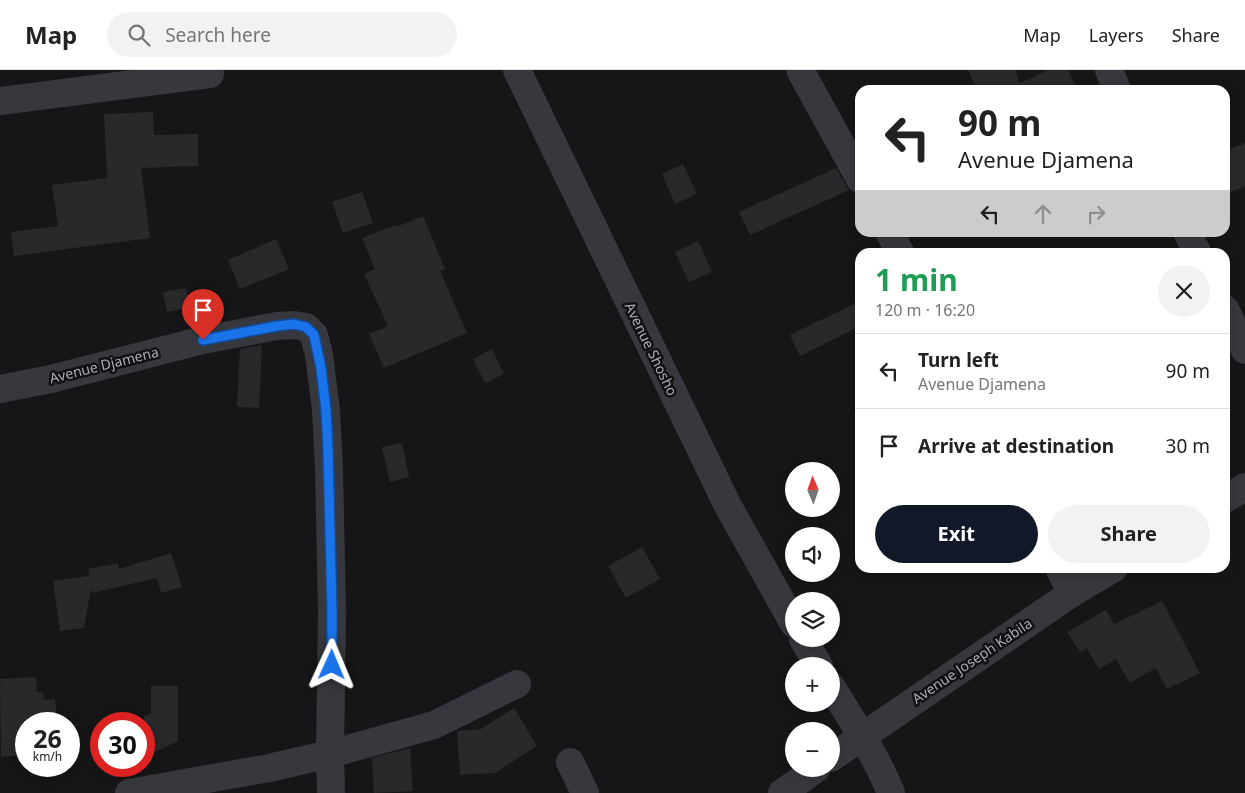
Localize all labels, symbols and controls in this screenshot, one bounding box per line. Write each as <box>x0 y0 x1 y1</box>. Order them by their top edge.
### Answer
search box <box>107 12 457 57</box>
text: Map <box>25 18 77 51</box>
icon: search <box>125 21 153 49</box>
text: Search here <box>165 22 271 48</box>
text: Map <box>1023 23 1061 47</box>
text: Layers <box>1089 23 1144 47</box>
text: Share <box>1172 23 1220 47</box>
text: 90 m <box>958 99 1041 146</box>
icon: left <box>875 105 940 170</box>
text: Avenue Djamena <box>958 144 1134 174</box>
icon: left <box>976 200 1004 228</box>
icon: ahead <box>1029 200 1057 228</box>
icon: right <box>1082 200 1110 228</box>
text: 1 min <box>875 259 958 300</box>
button: close <box>1158 265 1210 317</box>
pin <box>182 289 224 340</box>
icon: arrive <box>189 296 217 324</box>
street label: Avenue Shosho <box>621 299 682 399</box>
text: 120 m · 16:20 <box>875 299 975 321</box>
street label: Avenue Djamena <box>47 342 161 387</box>
text: Turn left <box>918 347 999 373</box>
icon: left <box>875 357 903 385</box>
text: 90 m <box>1166 358 1210 384</box>
text: Avenue Djamena <box>918 373 1046 395</box>
icon: arrive <box>875 432 903 460</box>
text: Arrive at destination <box>918 433 1114 459</box>
text: 30 m <box>1166 433 1210 459</box>
north arrow <box>785 462 840 518</box>
map controls <box>785 462 840 777</box>
button: Exit <box>875 505 1038 563</box>
button: Share <box>1048 505 1210 563</box>
button: sound <box>785 527 840 582</box>
button: layers <box>785 592 840 647</box>
street label: Avenue Joseph Kabila <box>908 613 1035 708</box>
position arrow <box>305 638 357 690</box>
button: + <box>785 657 840 712</box>
speed limit sign: 30 <box>90 712 155 777</box>
text: 26 <box>33 721 62 755</box>
button: − <box>785 722 840 777</box>
text: km/h <box>33 748 62 765</box>

